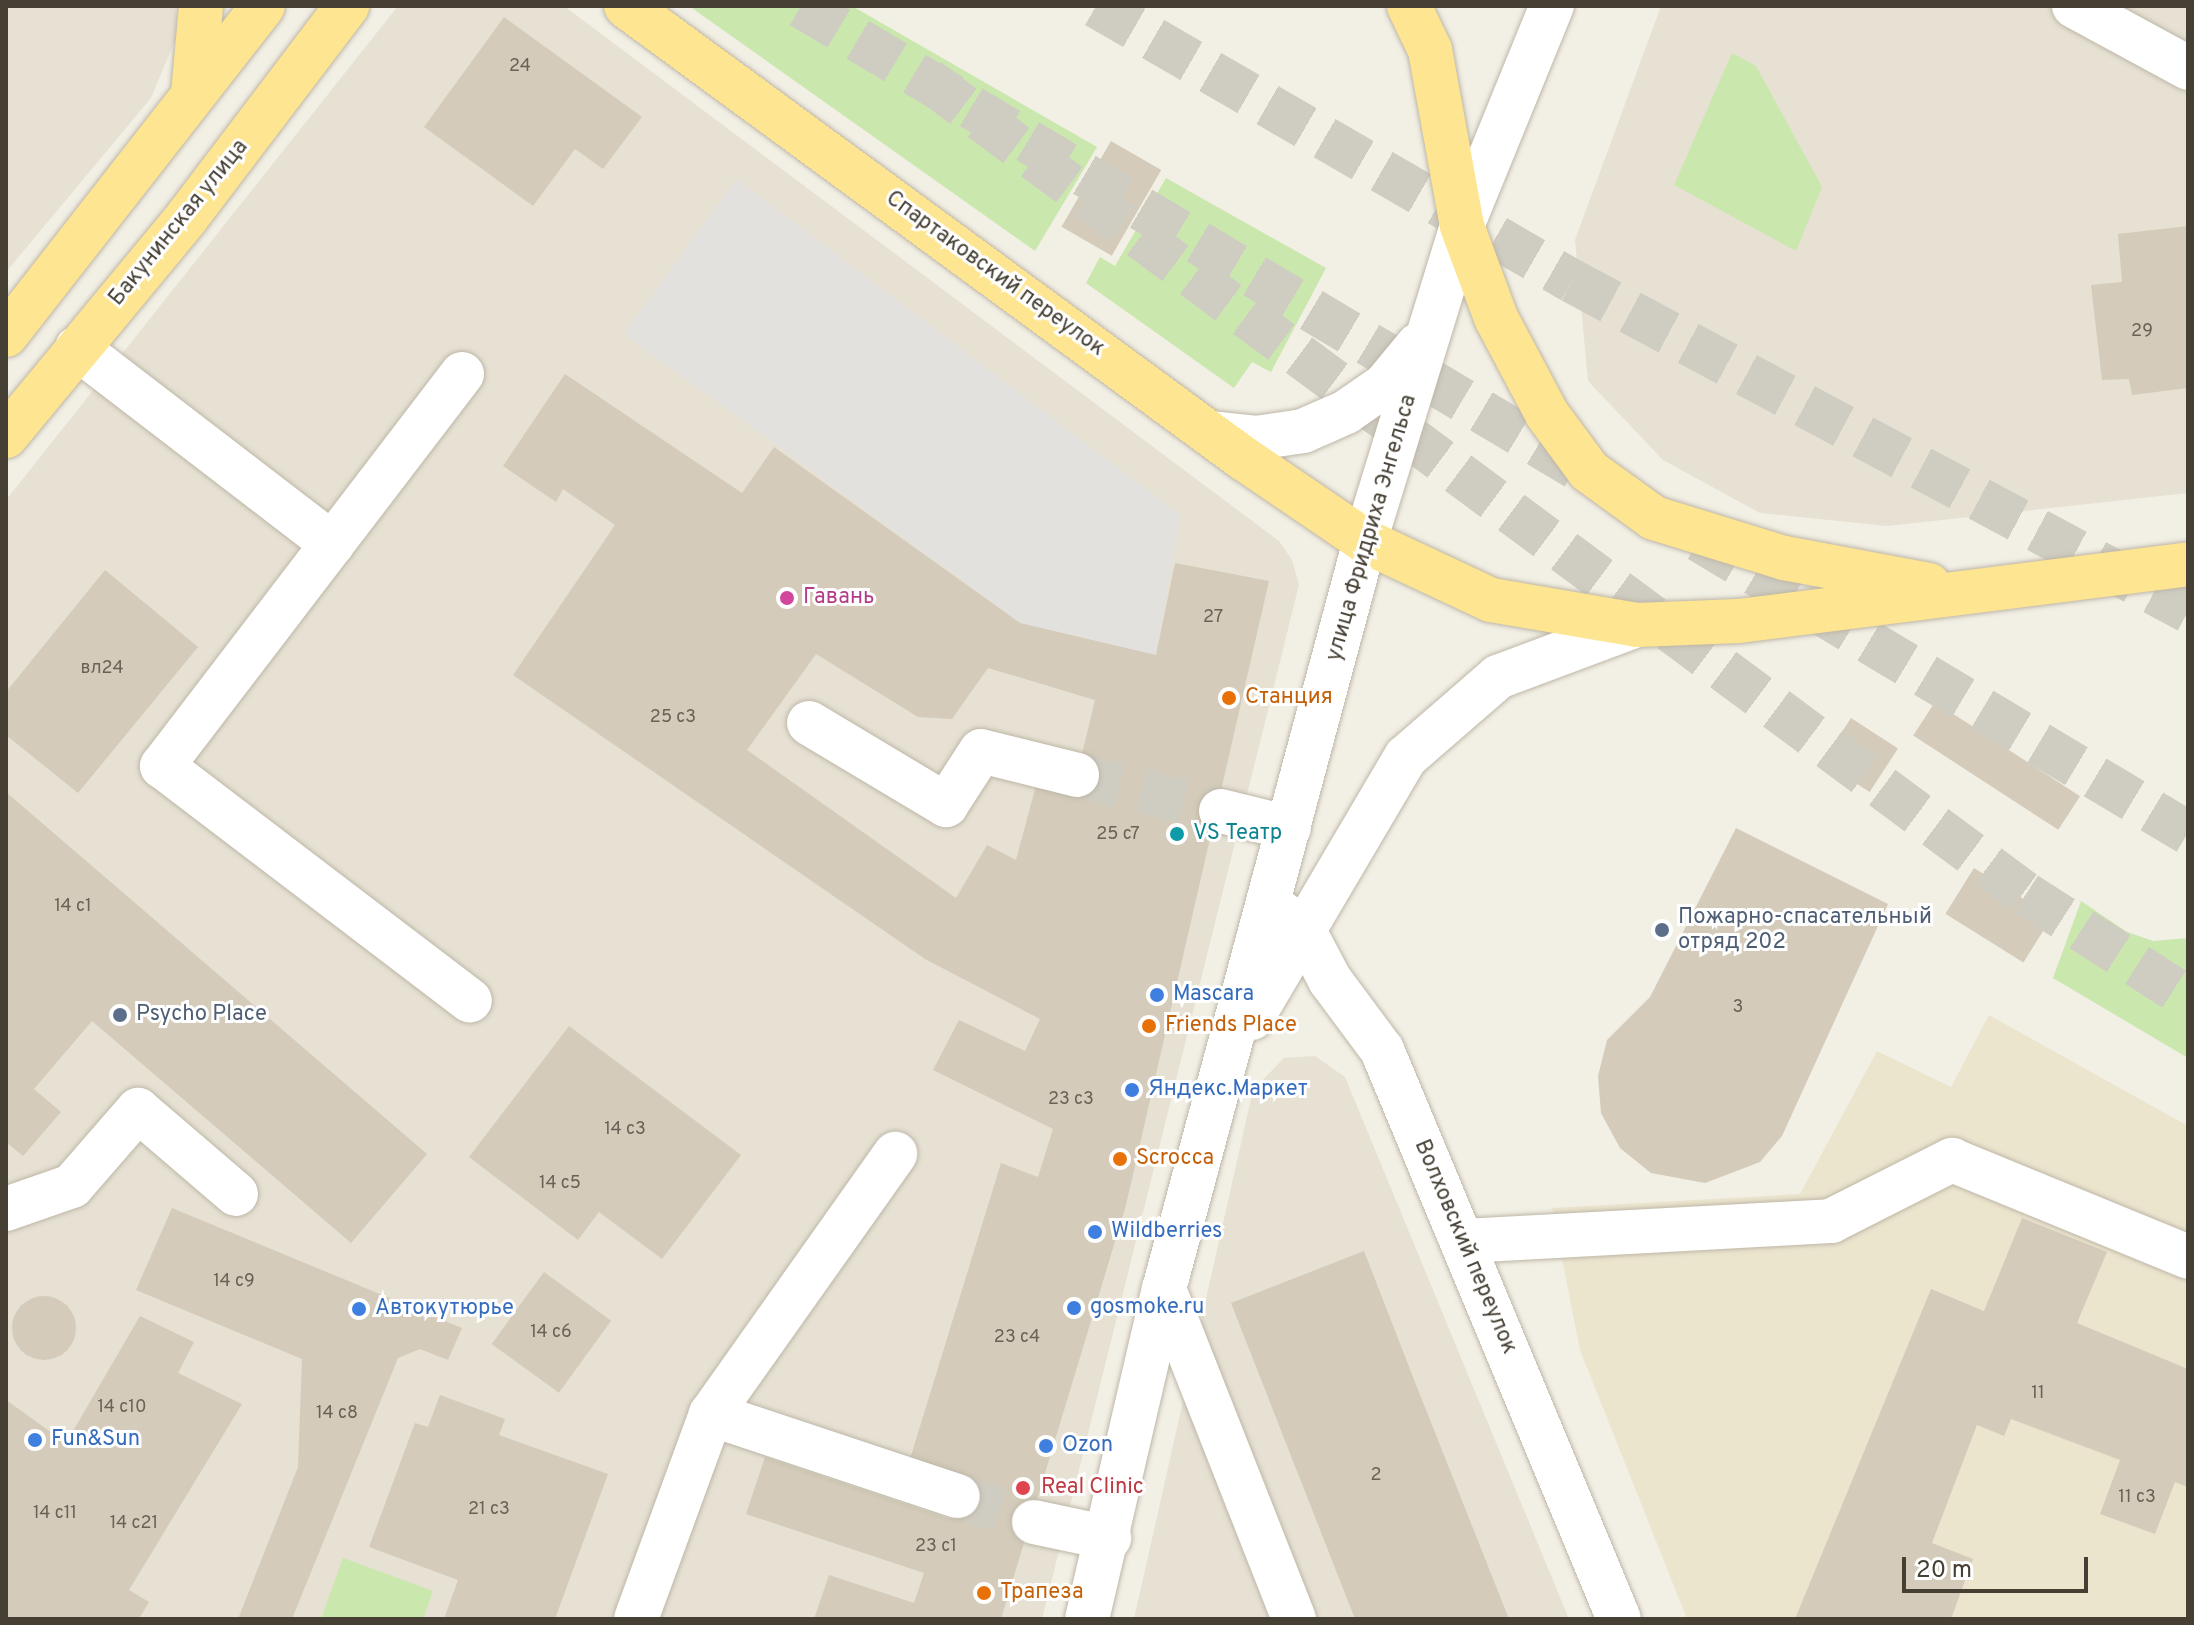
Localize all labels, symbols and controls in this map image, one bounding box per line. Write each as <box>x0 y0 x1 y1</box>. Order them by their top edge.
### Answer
house number: 24 <box>509 56 531 78</box>
street label: Бакунинская улица <box>104 135 254 311</box>
street label: Спартаковский переулок <box>880 186 1110 362</box>
house number: 29 <box>2131 321 2153 343</box>
street label: улица Фридриха Энгельса <box>1321 392 1423 664</box>
place label: Гавань <box>803 585 875 611</box>
marker: Гавань <box>778 589 796 607</box>
house number: 27 <box>1203 607 1223 629</box>
house number: вл24 <box>80 658 124 680</box>
place label: Станция <box>1245 685 1333 711</box>
marker: Станция <box>1220 689 1238 707</box>
house number: 25 с3 <box>650 707 696 729</box>
place label: VS Театр <box>1193 821 1282 847</box>
house number: 25 с7 <box>1096 824 1140 846</box>
marker: VS Театр <box>1168 825 1186 843</box>
house number: 14 с1 <box>54 896 92 918</box>
place label: Пожарно-спасательный отряд 202 <box>1678 904 1932 956</box>
marker: Пожарно-спасательный отряд 202 <box>1653 921 1671 939</box>
place label: Mascara <box>1173 982 1254 1008</box>
marker: Mascara <box>1148 986 1166 1004</box>
house number: 3 <box>1733 997 1743 1019</box>
place label: Psycho Place <box>136 1002 267 1028</box>
marker: Psycho Place <box>111 1006 129 1024</box>
place label: Friends Place <box>1165 1013 1297 1039</box>
marker: Friends Place <box>1140 1017 1158 1035</box>
place label: Яндекс.Маркет <box>1148 1077 1308 1103</box>
marker: Яндекс.Маркет <box>1123 1081 1141 1099</box>
house number: 23 с3 <box>1048 1089 1094 1111</box>
house number: 14 с3 <box>604 1119 646 1141</box>
street label: Волховский переулок <box>1408 1136 1522 1358</box>
place label: Scrocca <box>1136 1146 1214 1172</box>
marker: Scrocca <box>1111 1150 1129 1168</box>
house number: 14 с5 <box>539 1173 581 1195</box>
place label: Wildberries <box>1111 1219 1222 1245</box>
marker: Wildberries <box>1086 1223 1104 1241</box>
house number: 14 с9 <box>213 1271 255 1293</box>
place label: gosmoke.ru <box>1090 1295 1204 1321</box>
place label: Автокутюрье <box>375 1296 514 1322</box>
marker: gosmoke.ru <box>1065 1299 1083 1317</box>
marker: Автокутюрье <box>350 1300 368 1318</box>
house number: 14 с6 <box>530 1322 572 1344</box>
house number: 23 с4 <box>994 1327 1040 1349</box>
house number: 11 <box>2031 1383 2045 1405</box>
house number: 14 с10 <box>97 1397 147 1419</box>
house number: 14 с8 <box>316 1403 358 1425</box>
place label: Fun&Sun <box>51 1427 140 1453</box>
marker: Fun&Sun <box>26 1431 44 1449</box>
place label: Ozon <box>1062 1433 1113 1459</box>
marker: Ozon <box>1037 1437 1055 1455</box>
house number: 2 <box>1370 1465 1382 1487</box>
place label: Real Clinic <box>1041 1475 1144 1501</box>
marker: Real Clinic <box>1012 1477 1034 1499</box>
house number: 11 с3 <box>2118 1487 2156 1509</box>
house number: 21 с3 <box>468 1499 510 1521</box>
house number: 14 с11 <box>33 1503 77 1525</box>
house number: 14 с21 <box>110 1513 158 1535</box>
house number: 23 с1 <box>915 1536 957 1558</box>
scale bar <box>1906 1541 2092 1591</box>
text: 20 m <box>1916 1556 1972 1586</box>
place label: Трапеза <box>1000 1580 1083 1606</box>
marker: Трапеза <box>975 1584 993 1602</box>

